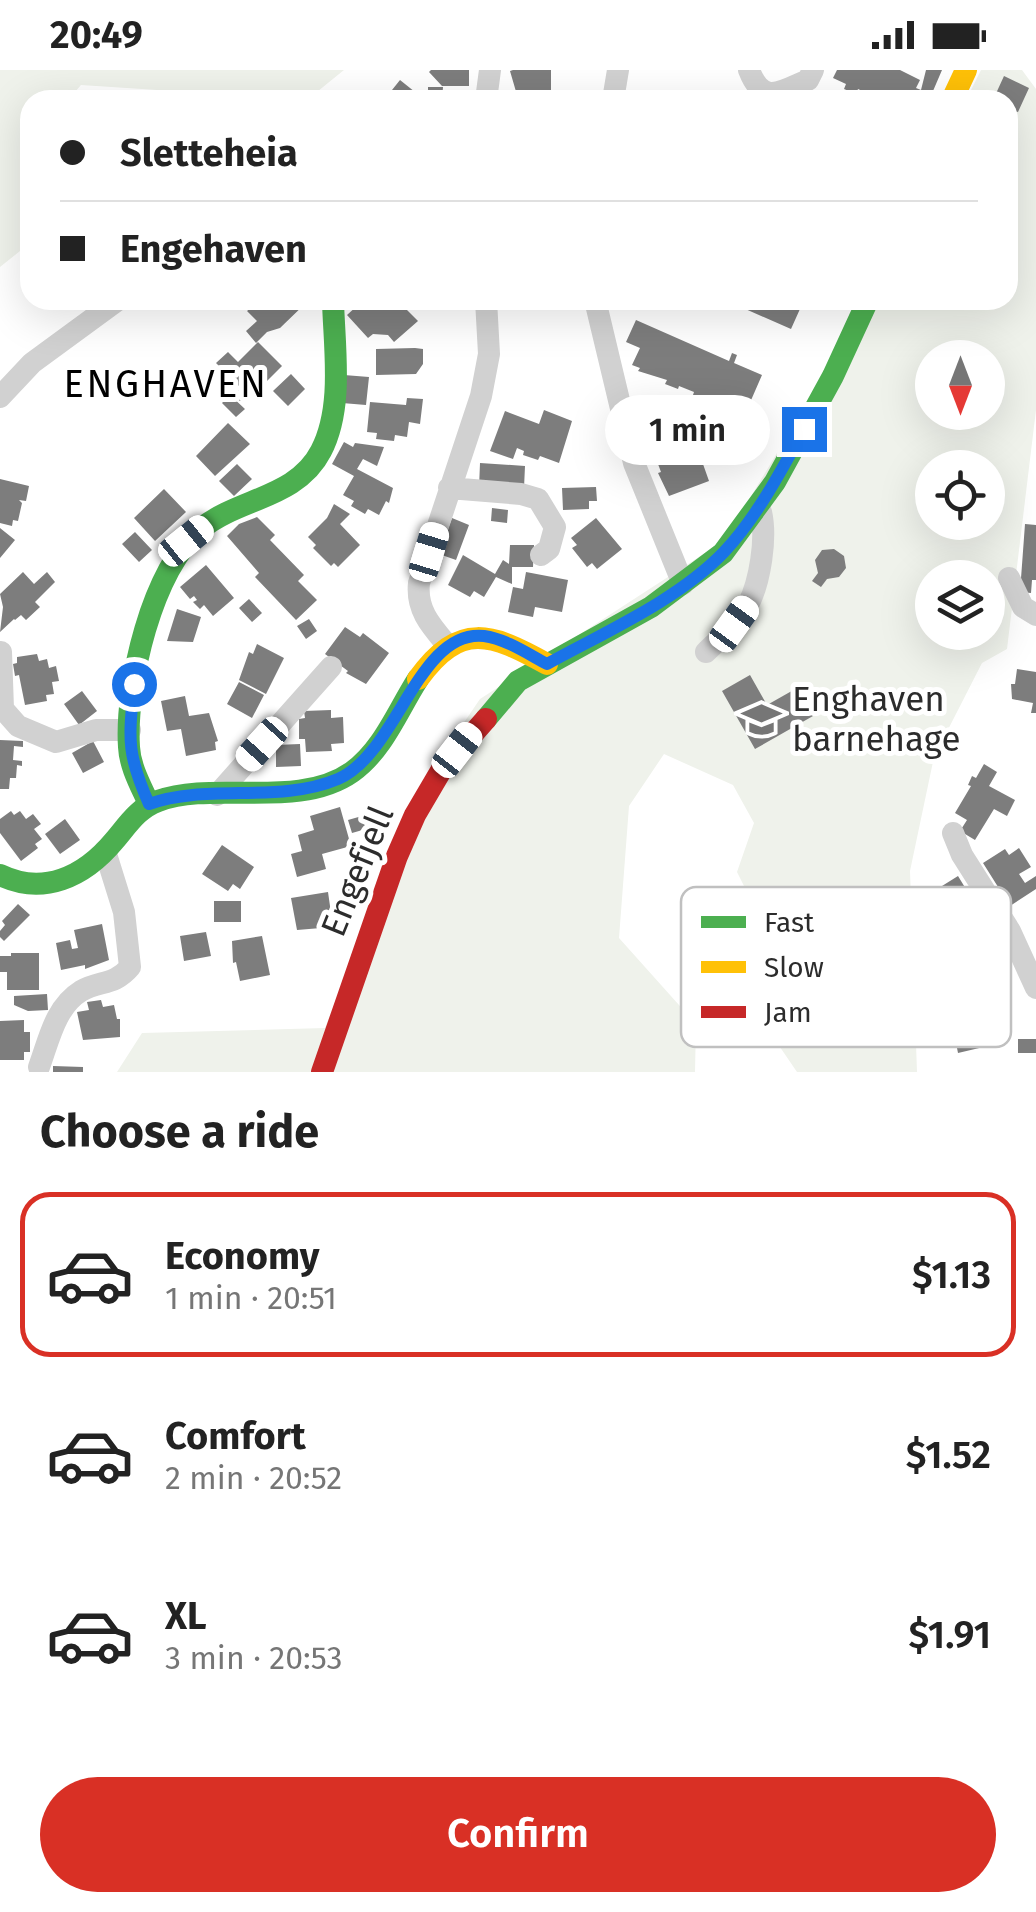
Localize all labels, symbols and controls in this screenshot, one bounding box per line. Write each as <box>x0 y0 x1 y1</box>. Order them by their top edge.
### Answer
text: 20:49 <box>50 12 143 58</box>
text: Sletteheia <box>120 130 298 176</box>
text: Engehaven <box>120 226 307 272</box>
north arrow <box>915 340 1005 430</box>
map controls <box>915 340 1005 650</box>
district label: ENGHAVEN <box>64 361 268 407</box>
callout: 1 min <box>604 394 769 464</box>
route end <box>782 407 827 452</box>
text: 1 min <box>649 411 726 449</box>
button: locate <box>915 450 1005 540</box>
car <box>153 510 219 572</box>
car <box>406 519 452 585</box>
button: layers <box>915 560 1005 650</box>
car <box>704 591 764 657</box>
route start <box>112 662 157 707</box>
place label: Enghaven barnehage <box>792 678 961 760</box>
school or university icon: Enghaven barnehage <box>741 698 783 740</box>
car <box>231 712 293 776</box>
car <box>427 717 487 783</box>
street label: Engefjell <box>312 800 402 942</box>
legend <box>681 887 1011 1047</box>
text: Fast <box>764 906 815 939</box>
text: Slow <box>764 951 824 984</box>
text: Jam <box>764 996 812 1029</box>
text: Choose a ride <box>40 1105 319 1159</box>
icon: car <box>45 1230 135 1320</box>
text: Economy <box>165 1233 320 1279</box>
text: $1.13 <box>912 1252 991 1298</box>
text: 1 min · 20:51 <box>165 1279 337 1317</box>
icon: car <box>45 1410 135 1500</box>
text: Comfort <box>165 1413 306 1459</box>
text: $1.52 <box>906 1432 991 1478</box>
text: 2 min · 20:52 <box>165 1459 342 1497</box>
icon: car <box>45 1590 135 1680</box>
text: XL <box>165 1593 207 1639</box>
text: $1.91 <box>908 1612 991 1658</box>
text: 3 min · 20:53 <box>165 1639 343 1677</box>
button: Confirm <box>40 1777 996 1892</box>

